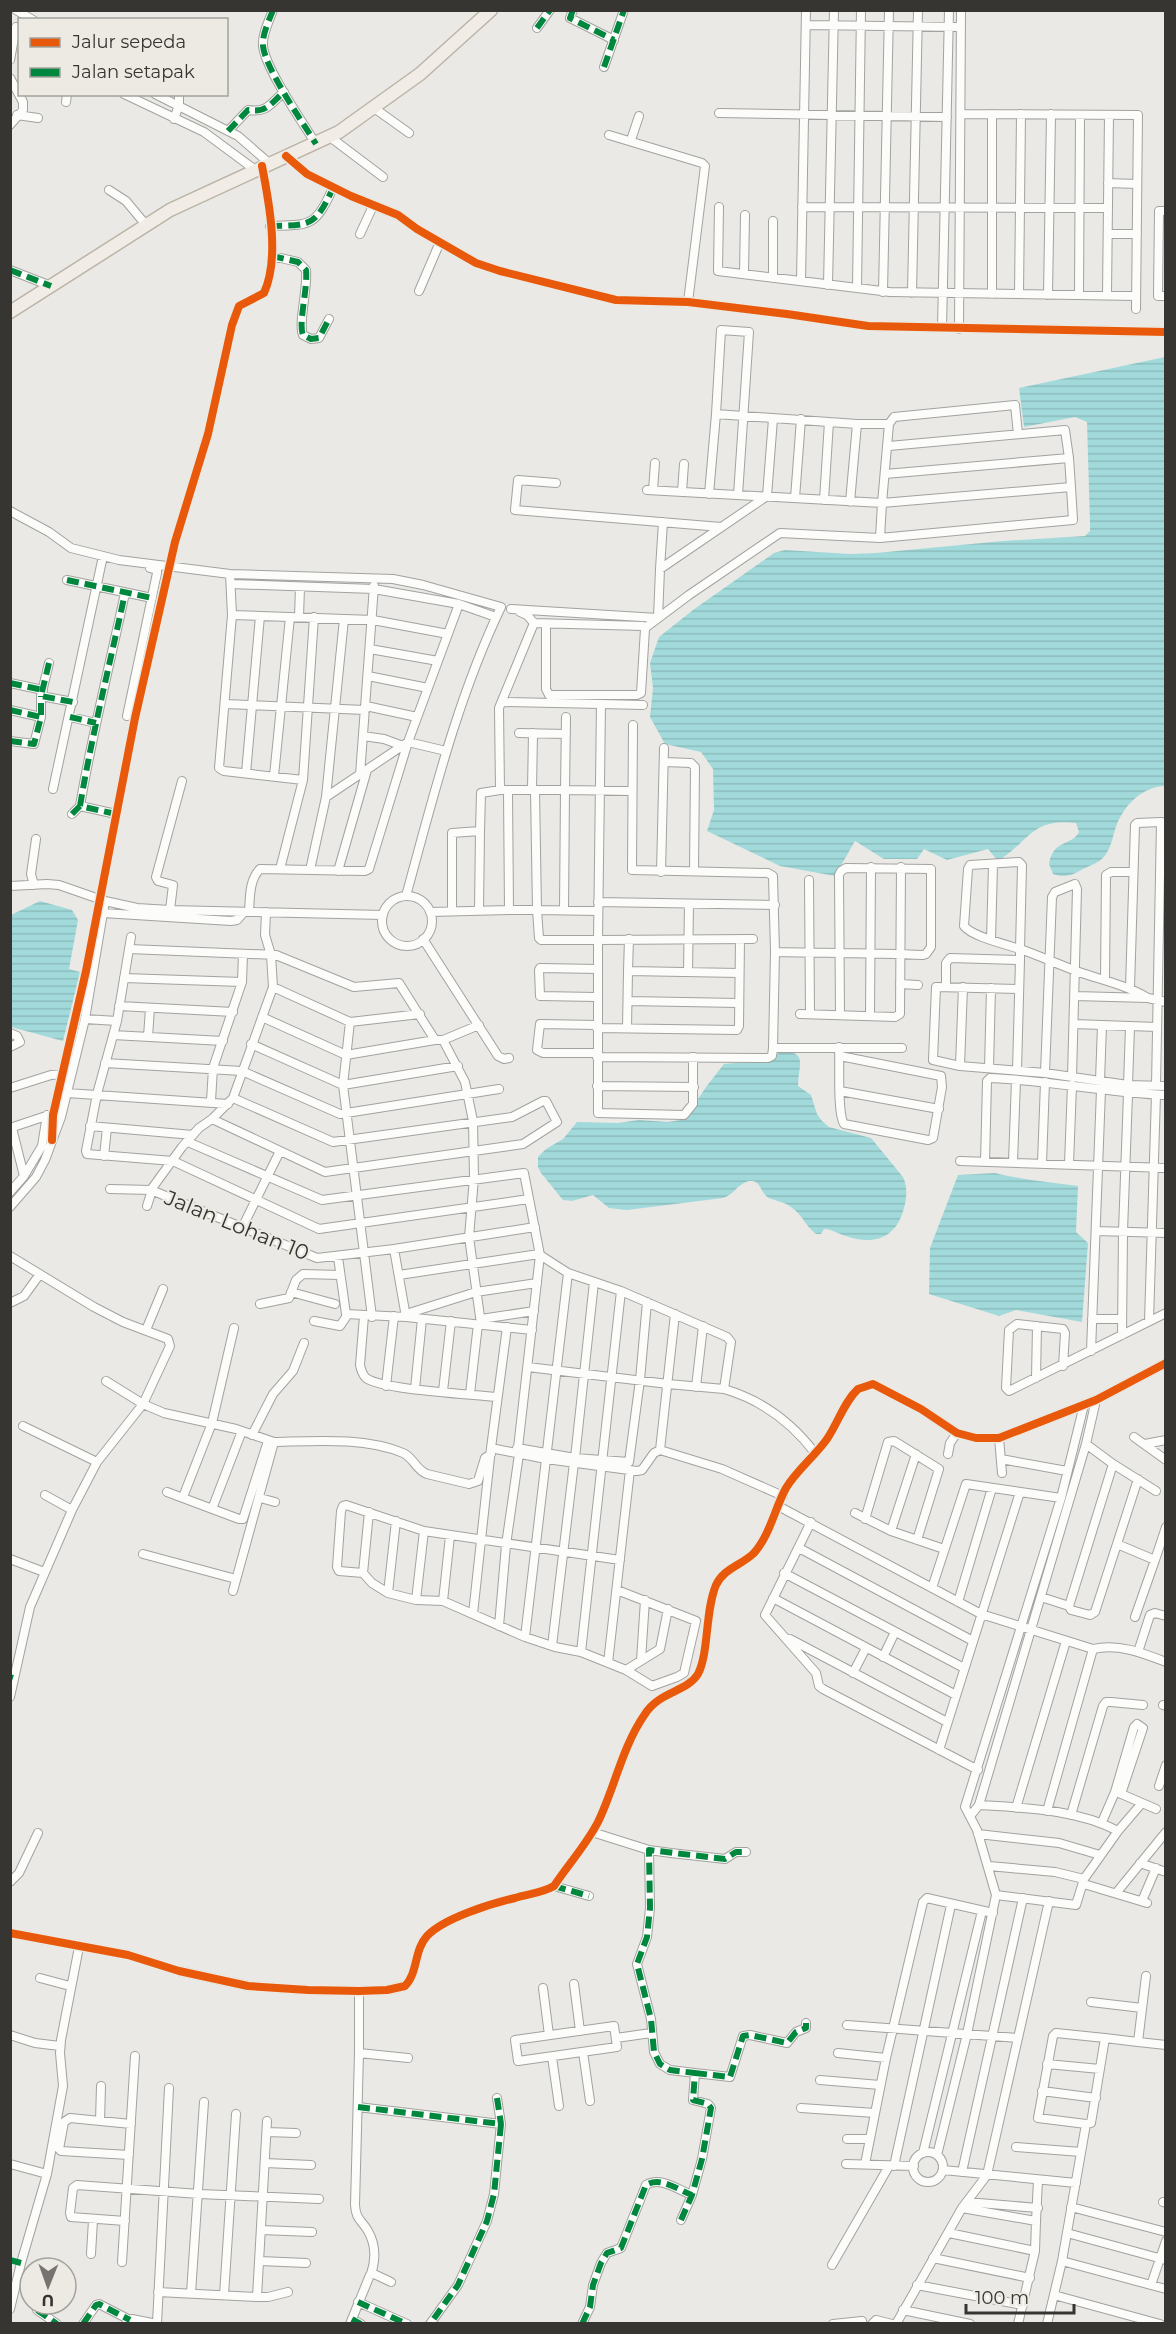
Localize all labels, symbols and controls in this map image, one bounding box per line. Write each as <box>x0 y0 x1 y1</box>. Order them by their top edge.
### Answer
legend <box>18 18 228 96</box>
text: Jalur sepeda <box>71 31 186 53</box>
text: Jalan setapak <box>71 61 195 83</box>
street label: Jalan Lohan 10 <box>160 1184 313 1265</box>
north arrow <box>18 2256 78 2316</box>
scale bar <box>966 2277 1074 2315</box>
text: 100 m <box>975 2287 1029 2309</box>
text: U <box>41 2291 54 2310</box>

